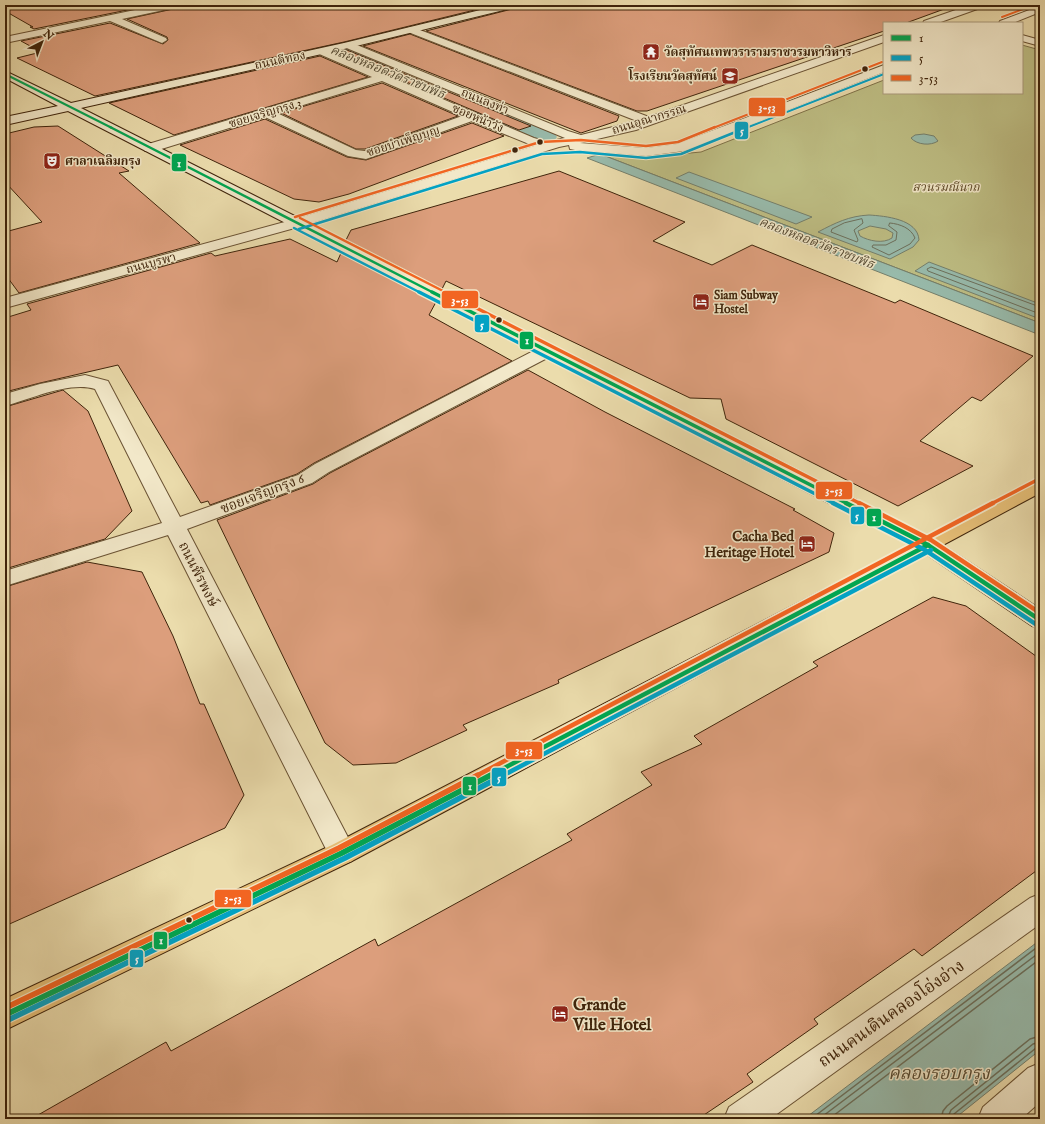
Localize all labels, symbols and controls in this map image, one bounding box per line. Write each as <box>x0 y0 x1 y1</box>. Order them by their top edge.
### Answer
north arrow <box>22 22 62 62</box>
legend <box>883 22 1023 94</box>
text: N <box>39 26 57 44</box>
text: 1 <box>919 31 923 46</box>
water label: คลองหลอดวัดราชบพิธ <box>328 42 449 104</box>
temple icon: วัดสุทัศนเทพวรารามราชวรมหาวิหาร <box>641 42 661 62</box>
place label: วัดสุทัศนเทพวรารามราชวรมหาวิหาร <box>664 45 851 60</box>
street label: ถนนตีทอง <box>253 48 307 73</box>
text: 5 <box>919 51 924 66</box>
unlabelled marker <box>860 64 870 74</box>
school or university icon: โรงเรียนวัดสุทัศน์ <box>720 66 740 86</box>
place label: โรงเรียนวัดสุทัศน์ <box>627 67 717 84</box>
text: 3-53 <box>919 71 938 86</box>
street label: ถนนลงท่า <box>459 85 511 118</box>
street label: ซอยเจริญกรุง 3 <box>227 95 303 132</box>
line badge: 3-53 <box>748 97 786 117</box>
street label: ซอยหน้าวัง <box>450 101 506 136</box>
street label: ถนนอุณากรรณ <box>610 101 688 138</box>
text: 3-53 <box>758 101 776 115</box>
line badge: 5 <box>734 121 749 140</box>
street label: ซอยบำเพ็ญบุญ <box>364 122 442 160</box>
text: 5 <box>740 124 744 138</box>
unlabelled marker <box>535 137 545 147</box>
unlabelled marker <box>510 145 520 155</box>
theatre icon: ศาลาเฉลิมกรุง <box>42 151 62 171</box>
line badge: 1 <box>171 153 187 172</box>
place label: ศาลาเฉลิมกรุง <box>65 154 141 169</box>
text: 1 <box>177 157 181 171</box>
park label: สวนรมณีนาถ <box>912 180 980 195</box>
water label: คลองหลอดวัดราชบพิธ <box>756 214 878 274</box>
street label: ถนนบูรพา <box>124 250 178 277</box>
place label: Siam Subway Hostel <box>714 288 779 317</box>
line badge: 3-53 <box>441 290 479 309</box>
hotel icon: Siam Subway Hostel <box>691 292 711 312</box>
text: 3-53 <box>451 294 469 308</box>
line badge: 5 <box>474 314 490 333</box>
unlabelled marker <box>494 315 504 325</box>
text: 5 <box>480 318 484 332</box>
line badge: 1 <box>519 331 534 350</box>
text: 1 <box>525 334 529 348</box>
street label: ซอยเจริญกรุง 6 <box>218 469 308 518</box>
line badge: 3-53 <box>815 481 853 500</box>
text: 3-53 <box>825 484 843 498</box>
line badge: 5 <box>850 506 865 525</box>
line badge: 1 <box>866 508 882 527</box>
text: 5 <box>855 509 859 523</box>
text: 1 <box>872 511 876 525</box>
place label: Cacha Bed Heritage Hotel <box>705 528 795 562</box>
hotel icon: Cacha Bed Heritage Hotel <box>797 534 817 554</box>
street label: ถนนพีรพงษ์ <box>174 538 223 610</box>
line badge: 3-53 <box>505 741 543 760</box>
text: 3-53 <box>515 744 533 758</box>
line badge: 5 <box>491 767 507 787</box>
text: 5 <box>497 771 501 785</box>
line badge: 1 <box>462 776 477 796</box>
text: 1 <box>468 780 472 794</box>
line badge: 3-53 <box>214 889 252 908</box>
text: 3-53 <box>224 892 242 906</box>
unlabelled marker <box>184 915 194 925</box>
line badge: 1 <box>153 931 168 950</box>
text: 1 <box>159 934 163 948</box>
line badge: 5 <box>129 949 144 968</box>
text: 5 <box>135 952 139 966</box>
street label: ถนนคนเดินคลองโอ่งอ่าง <box>812 953 969 1073</box>
place label: Grande Ville Hotel <box>572 995 652 1036</box>
hotel icon: Grande Ville Hotel <box>550 1004 570 1024</box>
water label: คลองรอบกรุง <box>888 1063 991 1086</box>

